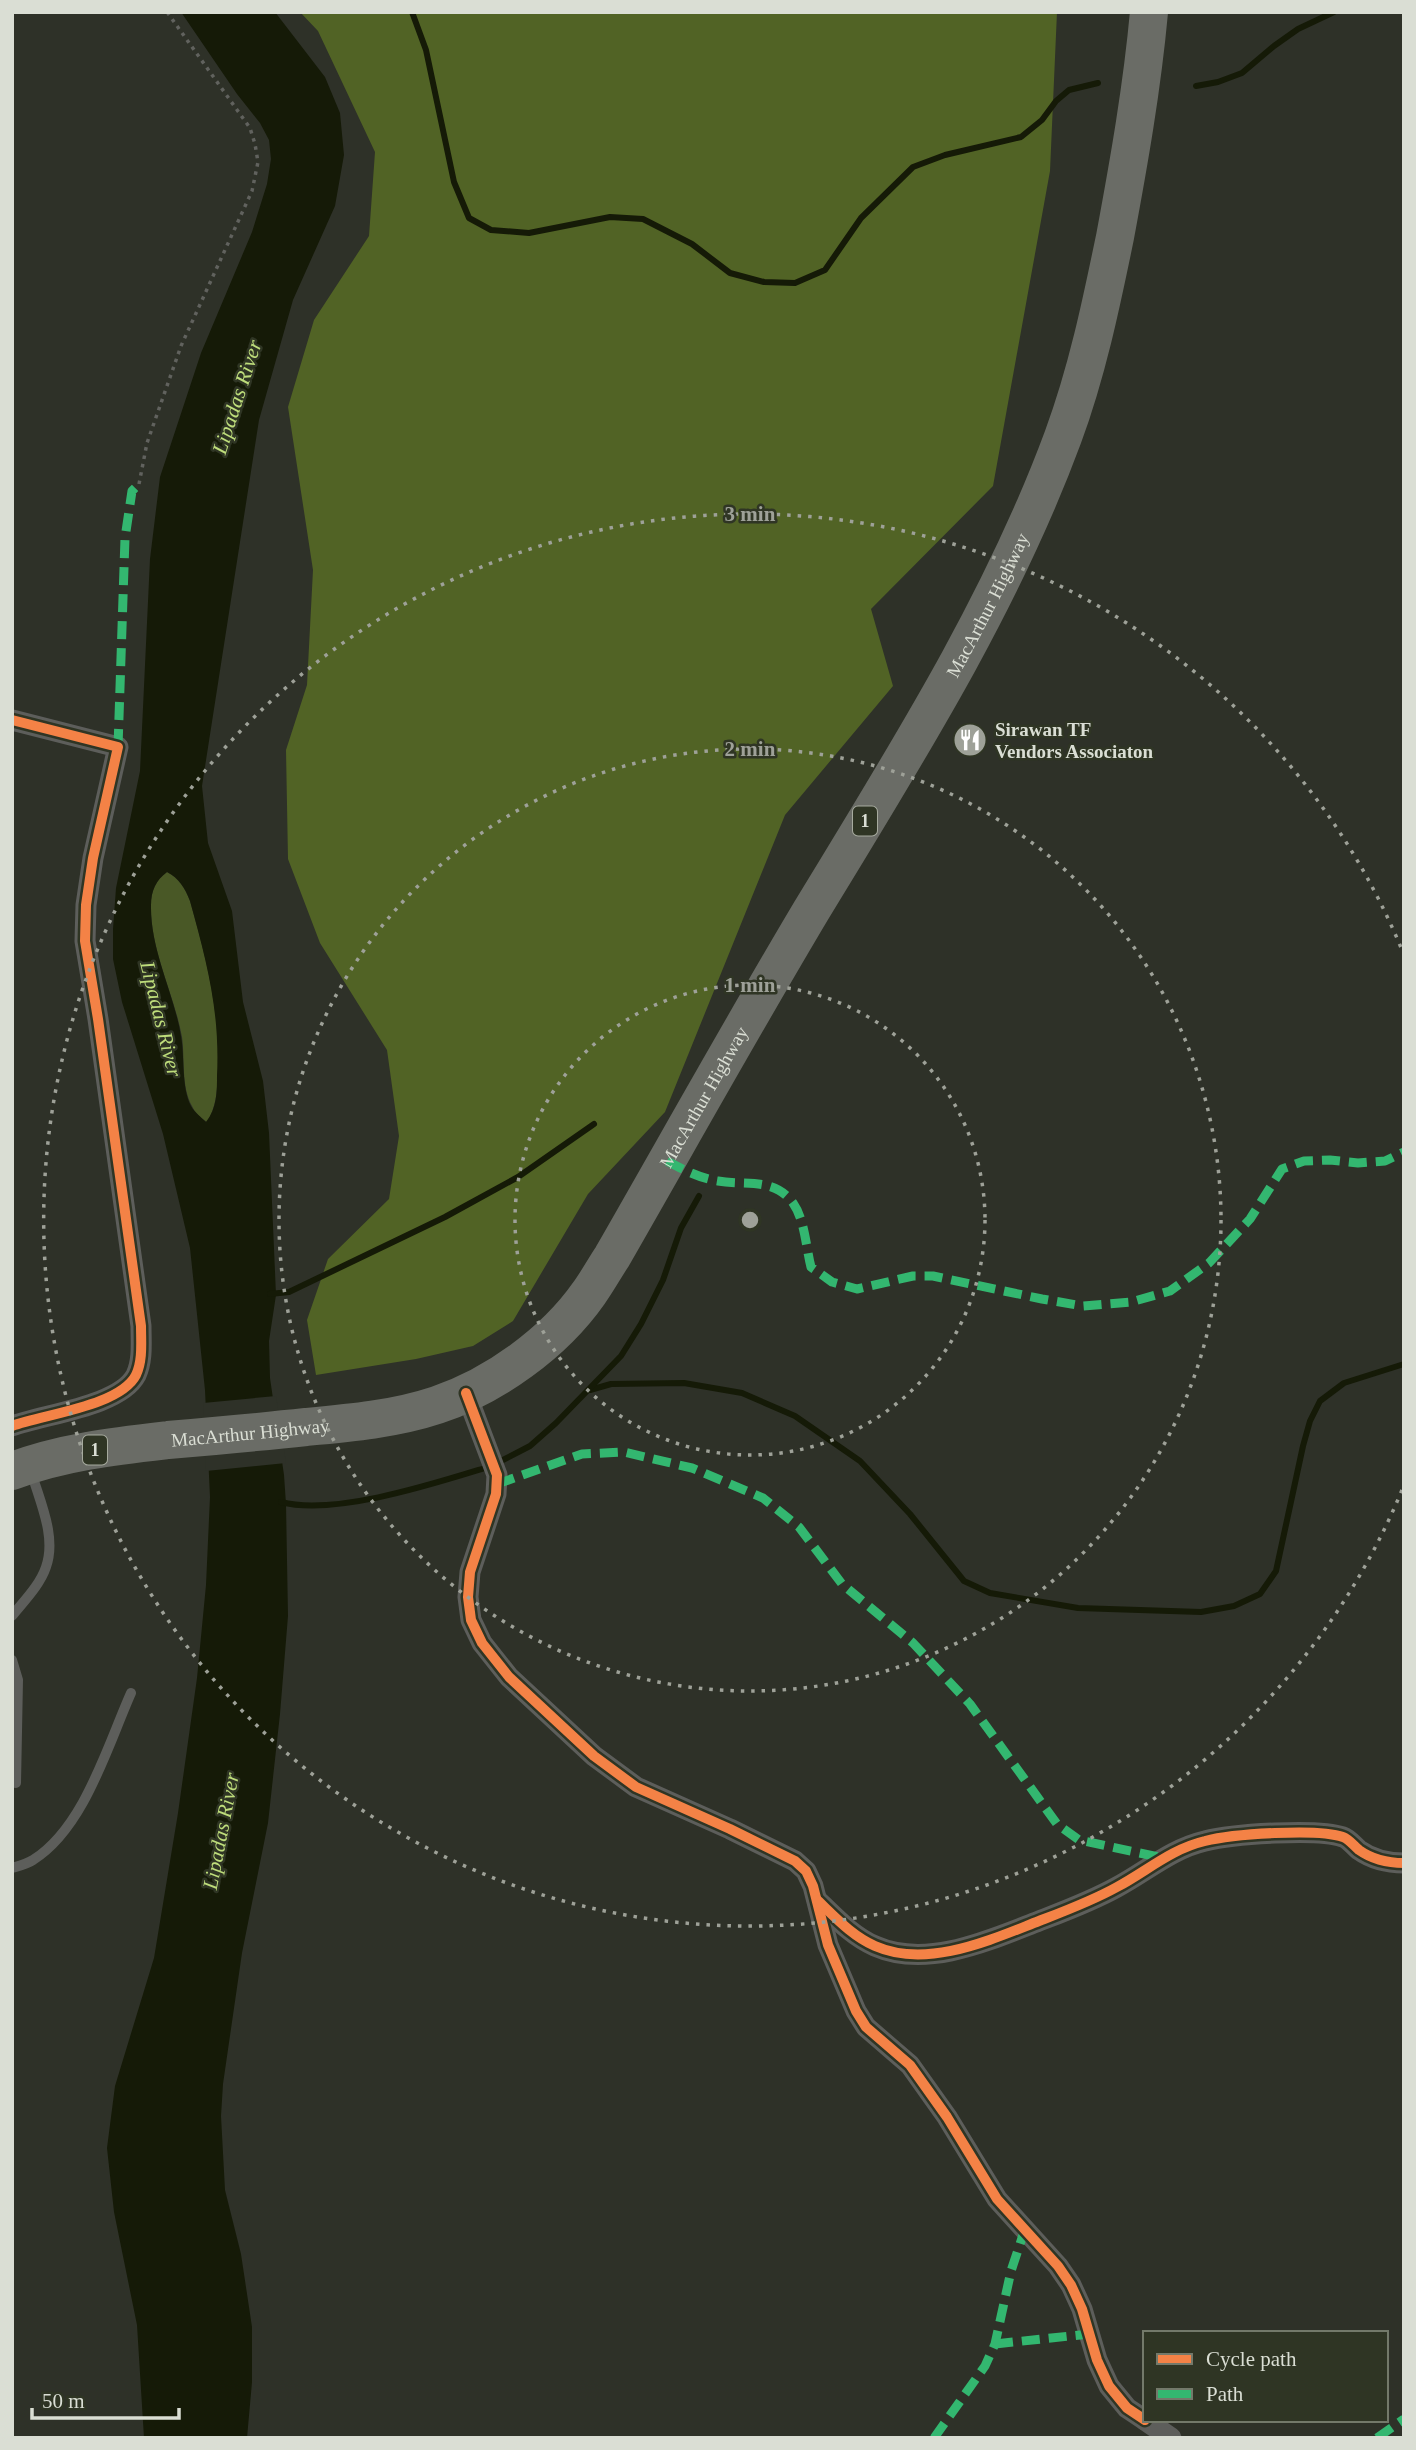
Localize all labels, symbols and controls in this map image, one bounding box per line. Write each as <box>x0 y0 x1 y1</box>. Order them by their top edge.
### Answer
water label: Lipadas River <box>207 336 267 458</box>
text: 3 min <box>725 502 776 526</box>
street label: MacArthur Highway <box>942 529 1033 681</box>
place label: Sirawan TF Vendors Associaton <box>995 719 1154 762</box>
restaurant icon: Sirawan TF Vendors Associaton <box>951 721 989 759</box>
text: 2 min <box>725 737 776 761</box>
road number: 1 <box>853 806 877 836</box>
water label: Lipadas River <box>135 958 187 1080</box>
text: 1 min <box>725 973 776 997</box>
street label: MacArthur Highway <box>655 1022 752 1171</box>
centre of rings <box>738 1208 762 1232</box>
street label: MacArthur Highway <box>170 1414 331 1450</box>
road number: 1 <box>83 1436 107 1464</box>
water label: Lipadas River <box>198 1770 244 1892</box>
legend <box>1143 2331 1388 2422</box>
text: Cycle path <box>1206 2347 1297 2371</box>
scale bar <box>32 2376 178 2420</box>
text: Path <box>1206 2382 1244 2406</box>
text: 50 m <box>42 2389 85 2413</box>

